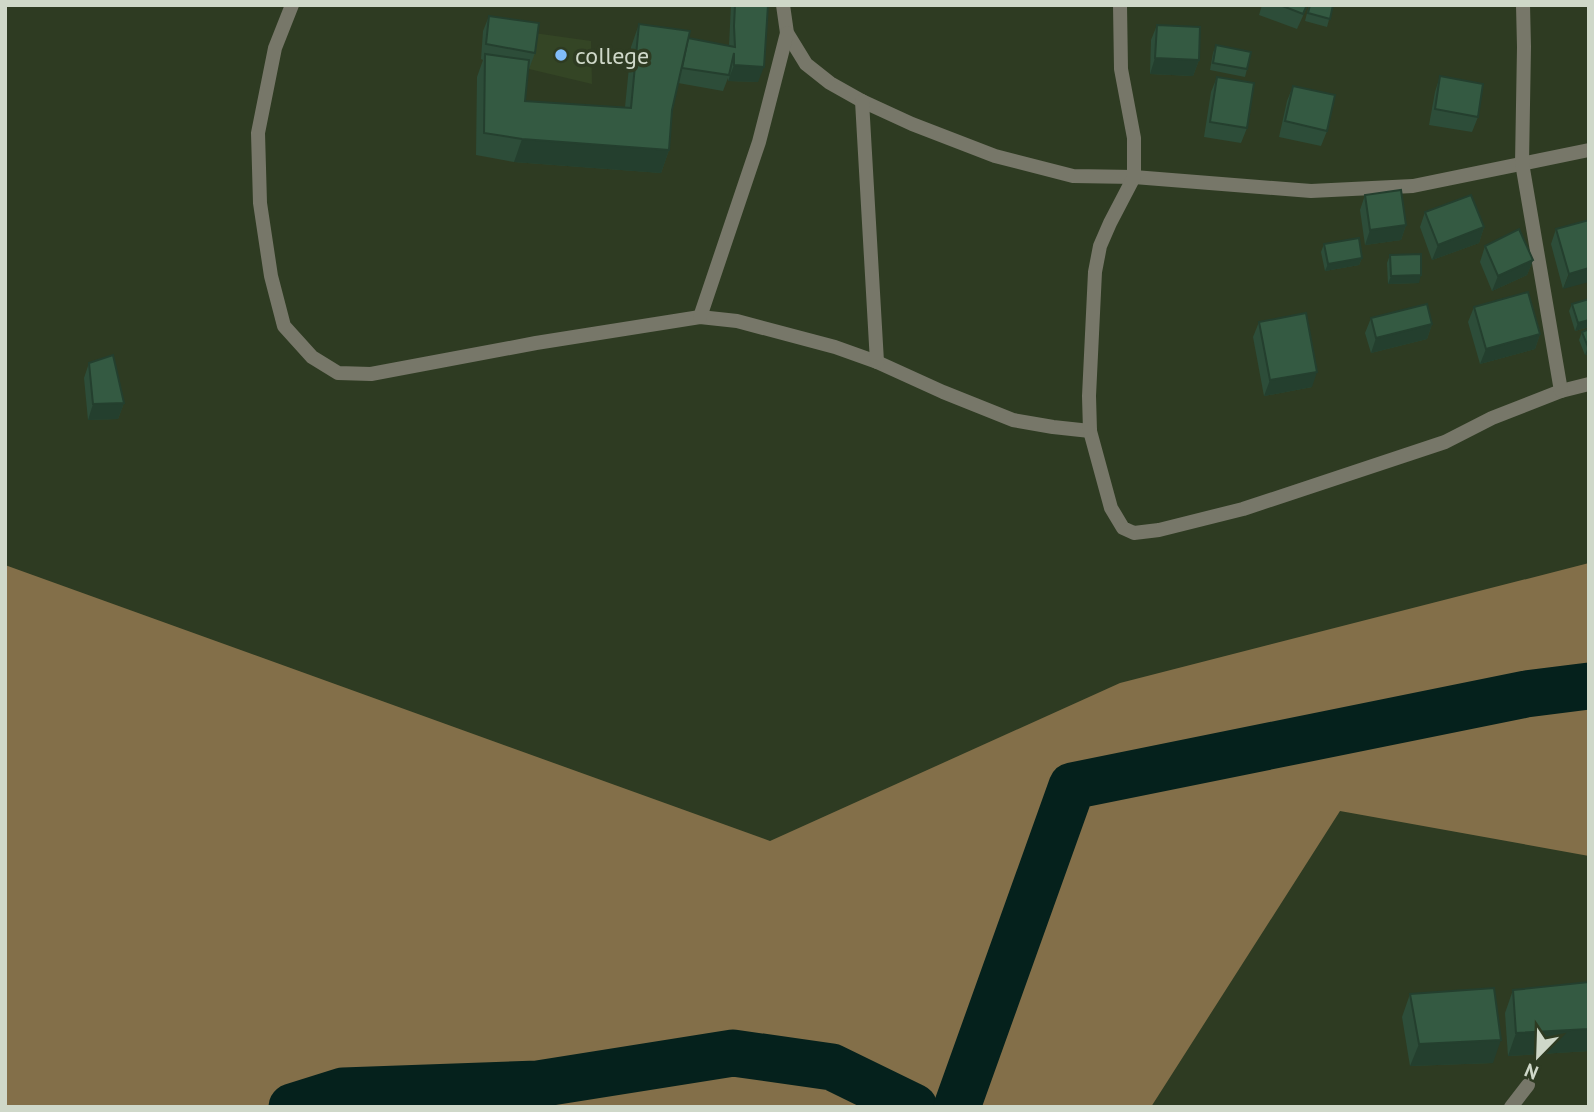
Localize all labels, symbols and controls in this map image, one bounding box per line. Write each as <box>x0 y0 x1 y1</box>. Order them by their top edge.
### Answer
place label: college <box>575 40 649 71</box>
marker: college <box>553 47 569 63</box>
north arrow <box>1503 1021 1573 1091</box>
text: N <box>1521 1058 1542 1085</box>

